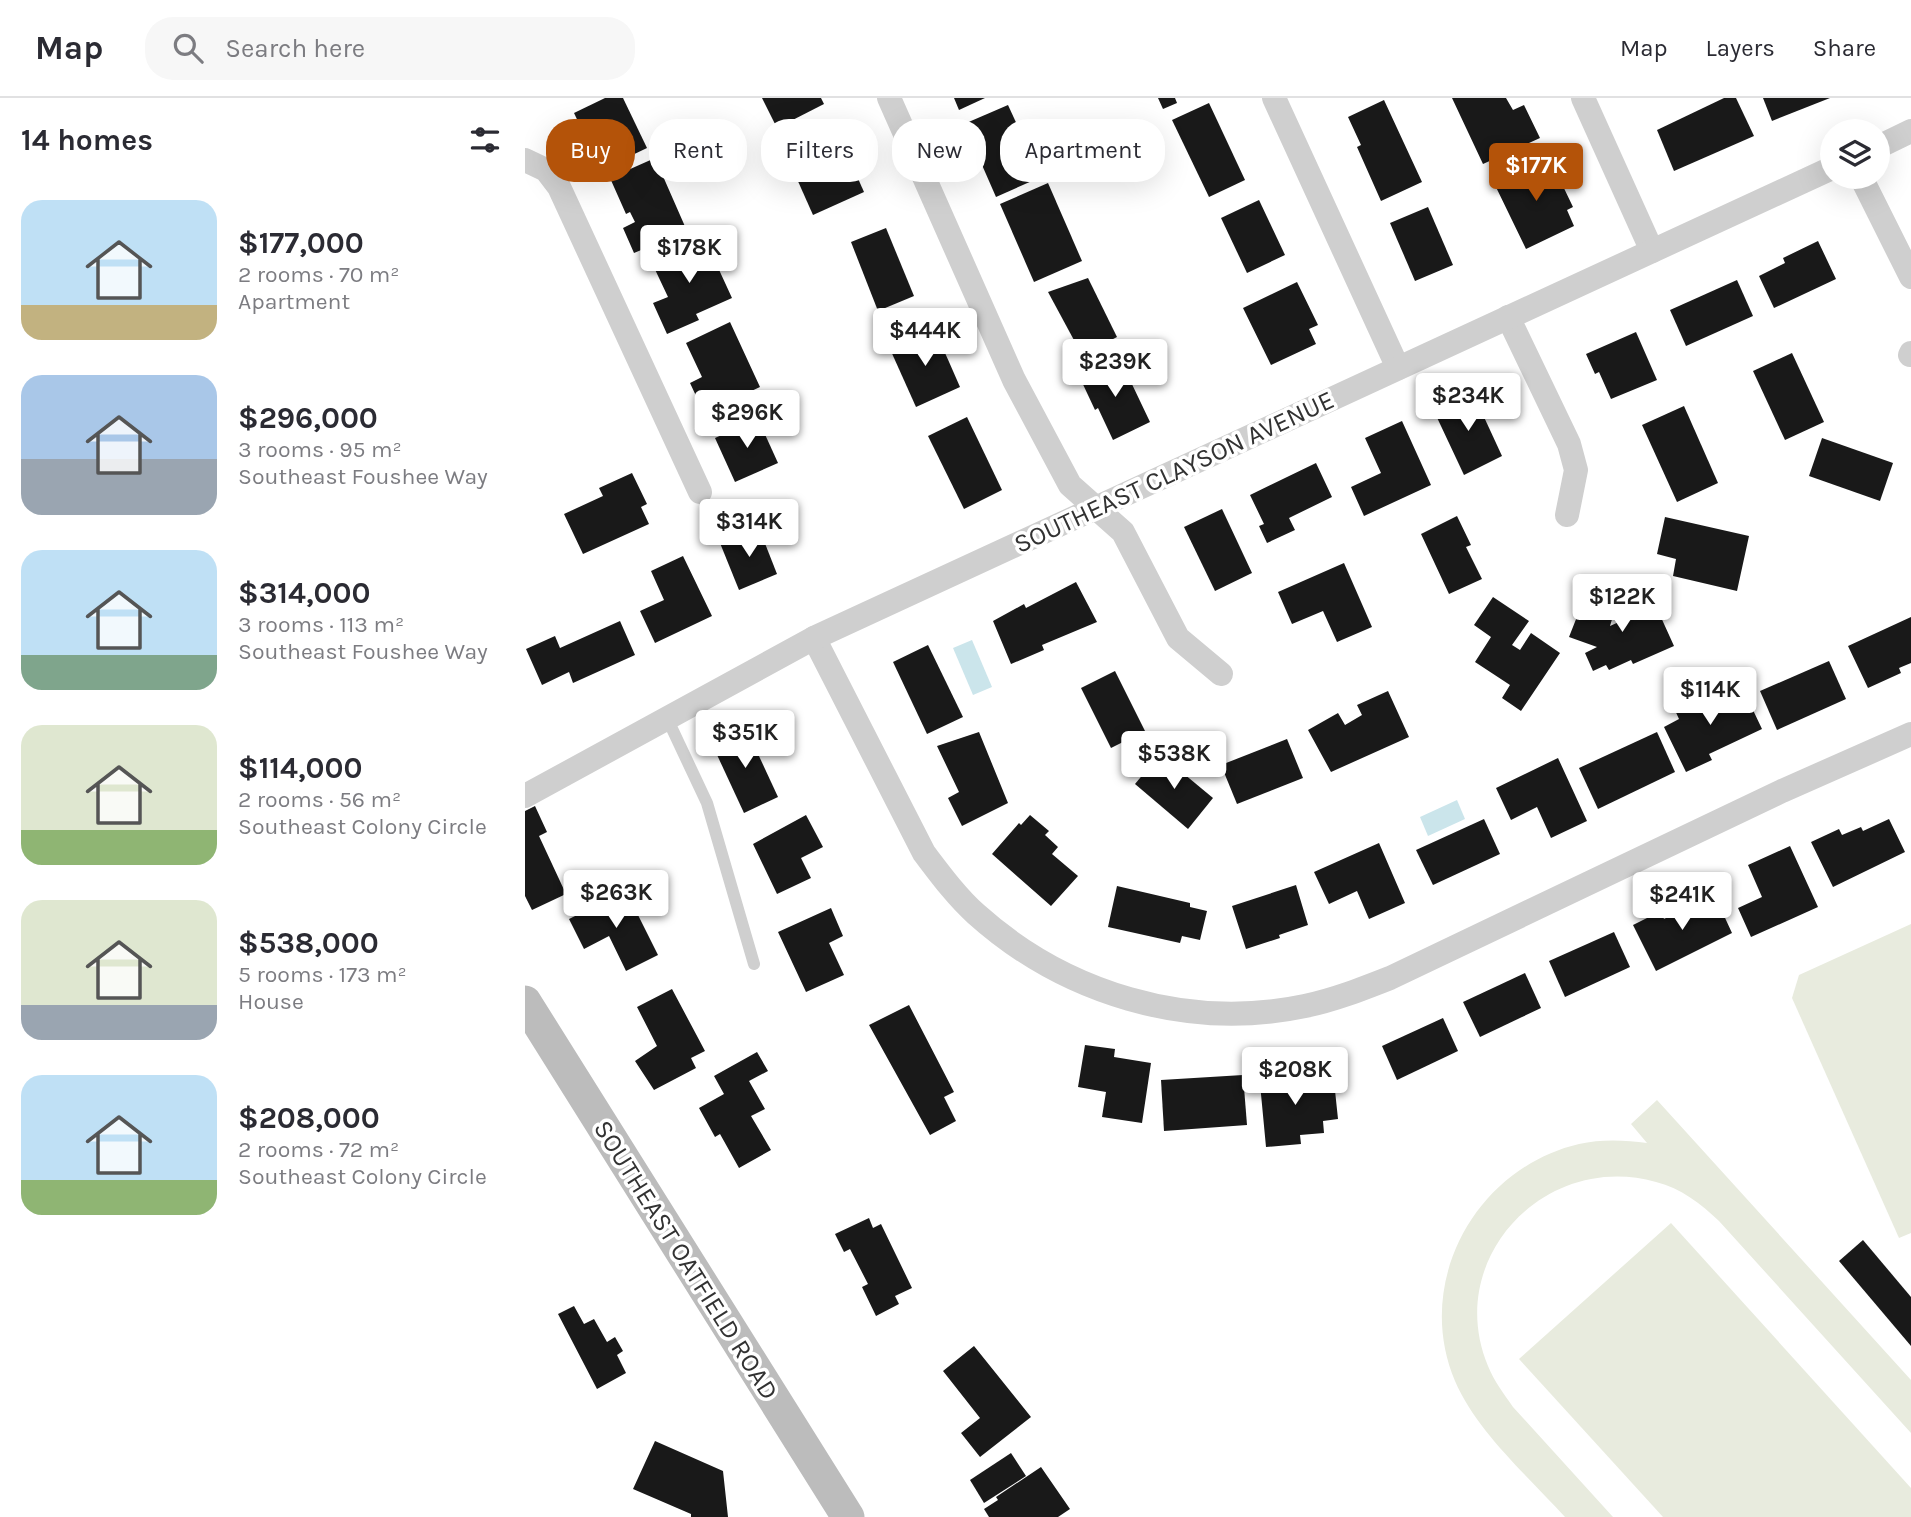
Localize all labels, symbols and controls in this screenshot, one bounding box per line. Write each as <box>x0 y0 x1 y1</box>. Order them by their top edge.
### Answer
search box <box>145 17 635 80</box>
text: Map <box>35 29 103 67</box>
icon: search <box>169 29 207 67</box>
text: Search here <box>225 33 365 64</box>
text: Map <box>1620 34 1668 62</box>
text: Layers <box>1706 34 1775 62</box>
text: Share <box>1813 34 1876 62</box>
chip: Buy <box>546 119 635 182</box>
chip: Rent <box>649 119 747 182</box>
chip: Filters <box>761 119 878 182</box>
chip: New <box>892 119 986 182</box>
chip: Apartment <box>1000 119 1165 182</box>
map controls <box>1820 119 1890 189</box>
button: layers <box>1820 119 1890 189</box>
icon: filters <box>466 121 504 159</box>
text: 14 homes <box>21 122 153 158</box>
pin: $177K <box>1487 144 1585 203</box>
text: $177K <box>1505 152 1567 179</box>
text: $177,000 <box>238 225 364 261</box>
pin: $178K <box>640 226 738 285</box>
icon: home <box>77 228 161 312</box>
text: $178K <box>656 234 722 261</box>
text: 2 rooms · 70 m² <box>238 261 400 288</box>
text: Apartment <box>238 288 350 315</box>
pin: $444K <box>876 308 974 368</box>
text: $444K <box>889 317 961 344</box>
pin: $239K <box>1066 340 1164 399</box>
text: $239K <box>1078 348 1152 375</box>
pin: $234K <box>1419 374 1517 433</box>
text: $234K <box>1432 382 1504 409</box>
street label: SOUTHEAST CLAYSON AVENUE <box>1009 384 1339 560</box>
pin: $296K <box>698 390 796 450</box>
text: $296K <box>711 399 783 426</box>
text: $296,000 <box>238 400 378 436</box>
icon: home <box>77 403 161 487</box>
text: 3 rooms · 95 m² <box>238 436 402 463</box>
text: Southeast Foushee Way <box>238 463 488 490</box>
pin: $314K <box>700 500 798 559</box>
text: $314K <box>715 508 783 535</box>
pin: $122K <box>1573 574 1671 634</box>
text: $314,000 <box>238 575 370 611</box>
icon: home <box>77 578 161 662</box>
text: $122K <box>1589 583 1655 610</box>
text: 3 rooms · 113 m² <box>238 611 404 638</box>
text: Southeast Foushee Way <box>238 638 488 665</box>
pin: $114K <box>1661 668 1759 727</box>
text: $114K <box>1680 676 1740 703</box>
pin: $351K <box>696 710 794 770</box>
text: $351K <box>712 719 778 746</box>
pin: $538K <box>1125 732 1223 791</box>
text: $538K <box>1137 740 1211 767</box>
text: $114,000 <box>238 750 362 786</box>
icon: home <box>77 753 161 837</box>
text: 2 rooms · 56 m² <box>238 786 401 813</box>
text: Southeast Colony Circle <box>238 813 487 840</box>
pin: $263K <box>567 870 665 930</box>
pin: $241K <box>1633 872 1731 932</box>
text: $263K <box>579 879 653 906</box>
text: $241K <box>1649 881 1715 908</box>
text: $538,000 <box>238 925 379 961</box>
icon: home <box>77 928 161 1012</box>
text: 5 rooms · 173 m² <box>238 961 407 988</box>
text: House <box>238 988 304 1015</box>
pin: $208K <box>1246 1048 1344 1107</box>
text: $208K <box>1258 1056 1332 1083</box>
text: $208,000 <box>238 1100 380 1136</box>
icon: home <box>77 1103 161 1187</box>
street label: SOUTHEAST OATFIELD ROAD <box>587 1114 785 1406</box>
text: 2 rooms · 72 m² <box>238 1136 399 1163</box>
text: Southeast Colony Circle <box>238 1163 487 1190</box>

